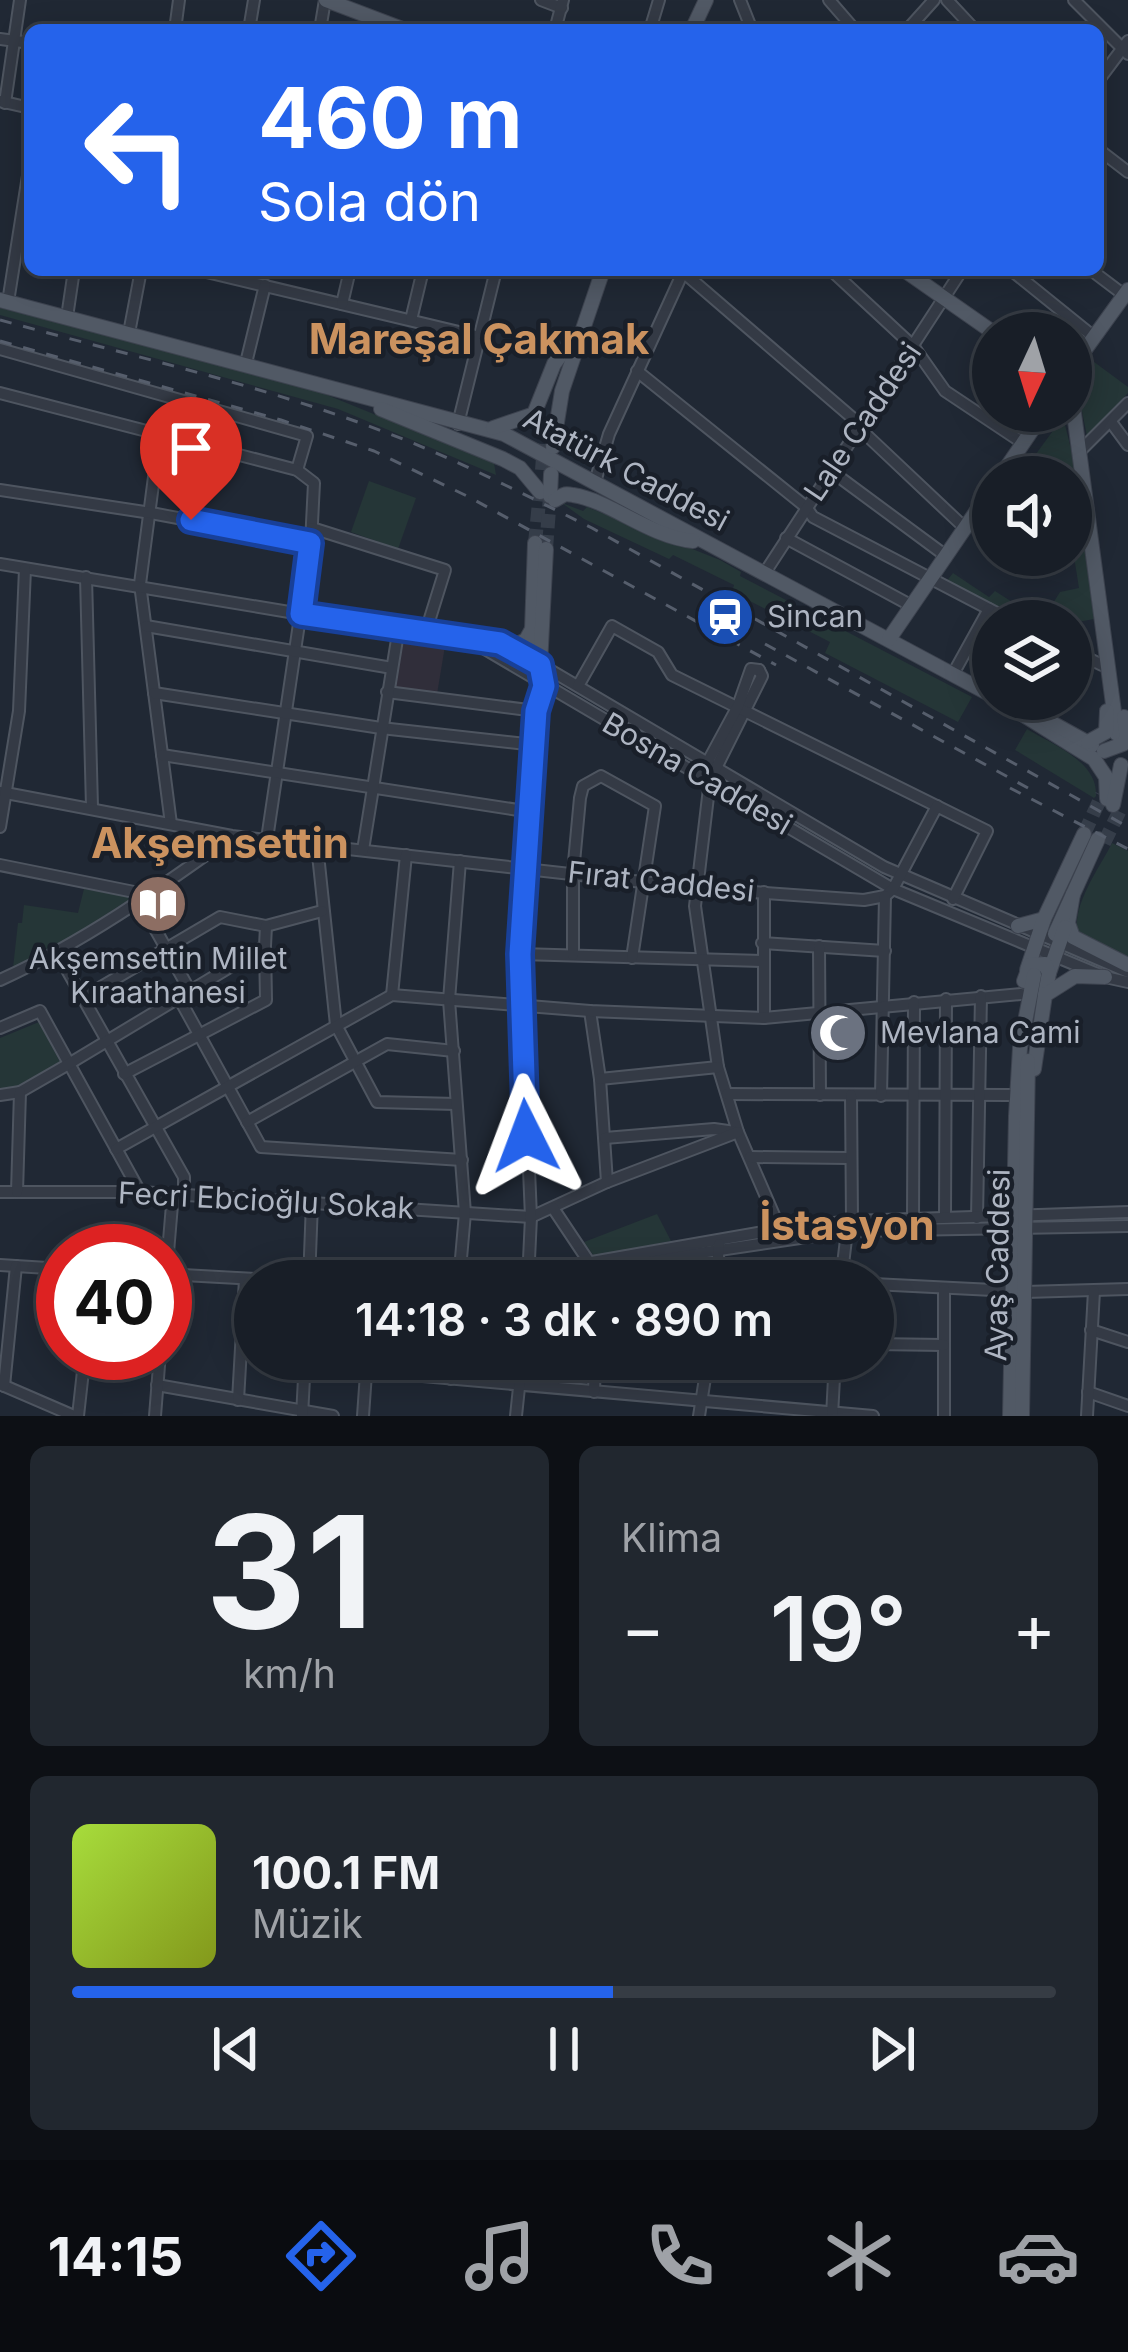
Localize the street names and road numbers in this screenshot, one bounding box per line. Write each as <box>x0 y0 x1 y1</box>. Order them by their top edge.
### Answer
street label: Lale Caddesi <box>796 335 928 507</box>
street label: Atatürk Caddesi <box>518 400 735 538</box>
street label: Bosna Caddesi <box>596 704 799 842</box>
street label: Fırat Caddesi <box>566 853 756 909</box>
street label: Ayaş Caddesi <box>977 1168 1017 1362</box>
street label: Fecri Ebcioğlu Sokak <box>117 1174 415 1226</box>

